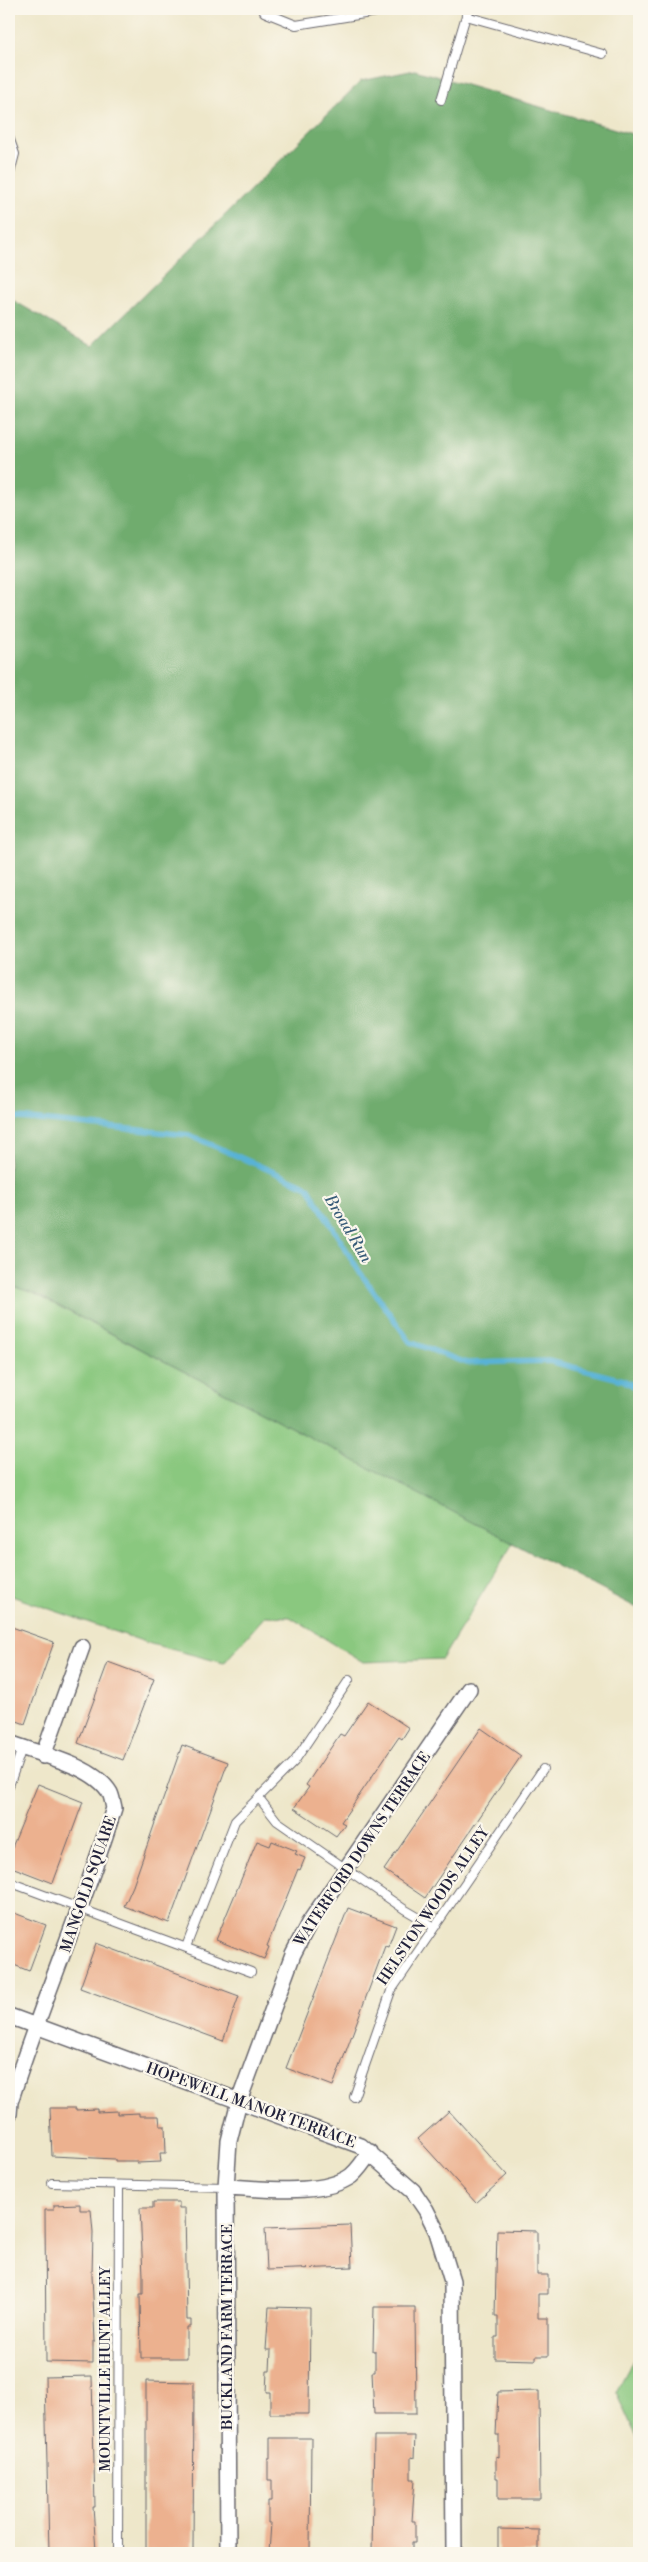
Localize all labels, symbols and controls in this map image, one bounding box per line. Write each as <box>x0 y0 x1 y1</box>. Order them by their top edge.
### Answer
water label: Broad Run <box>319 1190 377 1267</box>
street label: WATERFORD DOWNS TERRACE <box>289 1748 435 1951</box>
street label: MANGOLD SQUARE <box>56 1813 121 1955</box>
street label: HELSTON WOODS ALLEY <box>373 1822 494 1989</box>
street label: HOPEWELL MANOR TERRACE <box>143 2059 358 2152</box>
street label: BUCKLAND FARM TERRACE <box>218 2224 237 2431</box>
street label: MOUNTVILLE HUNT ALLEY <box>96 2265 115 2472</box>

